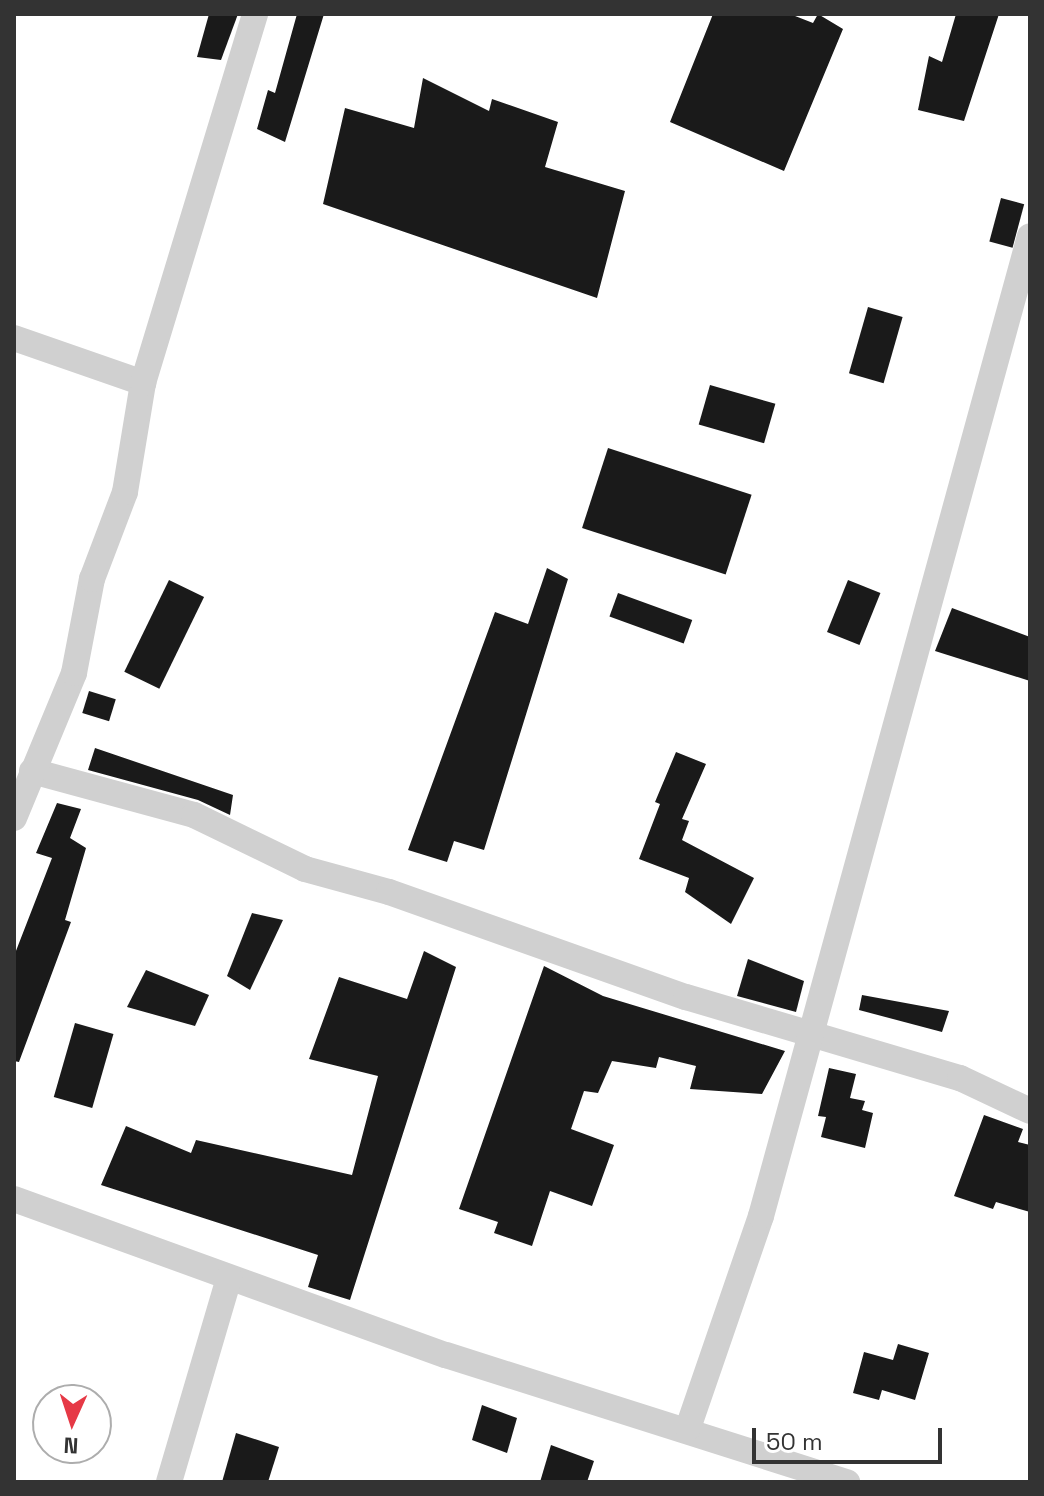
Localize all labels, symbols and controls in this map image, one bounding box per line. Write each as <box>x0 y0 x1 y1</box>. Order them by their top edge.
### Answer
north arrow <box>32 1384 112 1464</box>
scale bar <box>756 1412 946 1462</box>
text: 50 m <box>766 1426 823 1457</box>
text: N <box>63 1432 79 1460</box>

